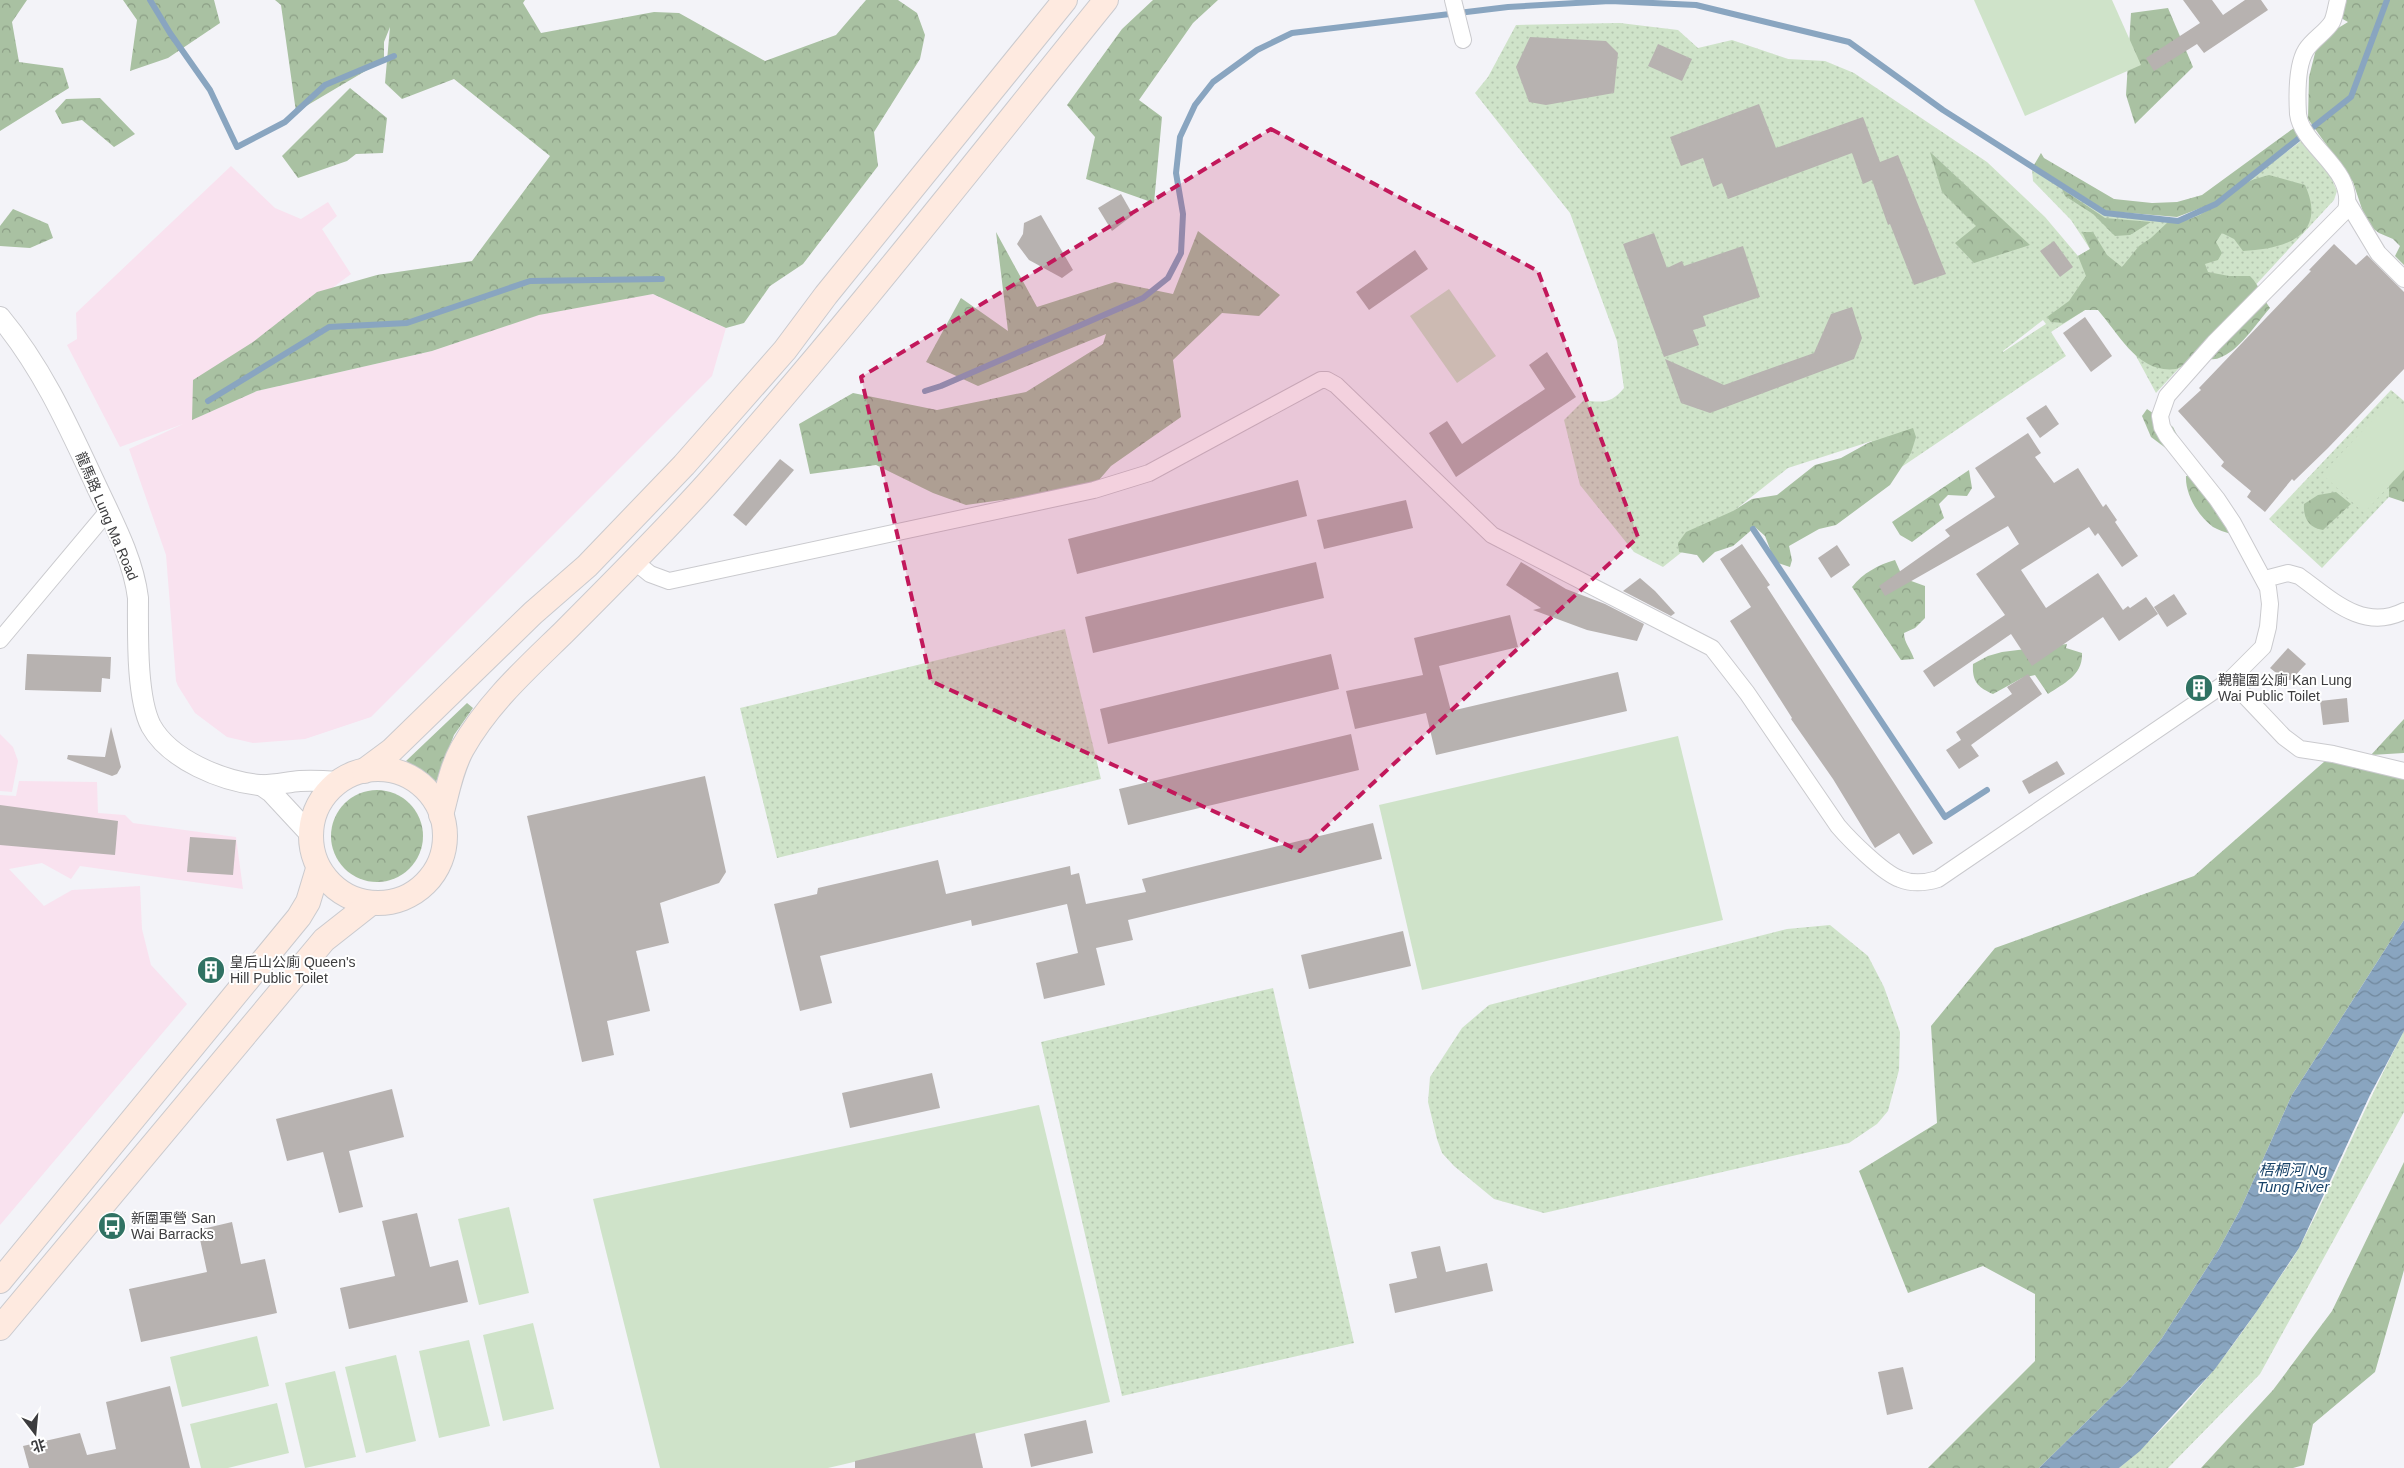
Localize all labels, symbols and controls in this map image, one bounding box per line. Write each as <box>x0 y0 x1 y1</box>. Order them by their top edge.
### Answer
street label: 龍馬路 Lung Ma Road <box>73 449 141 583</box>
place label: 覲龍圍公廁 Kan Lung Wai Public Toilet <box>2218 672 2352 704</box>
building icon: 覲龍圍公廁 Kan Lung Wai Public Toilet <box>2184 673 2214 703</box>
place label: 皇后山公廁 Queen's Hill Public Toilet <box>230 954 356 986</box>
building icon: 皇后山公廁 Queen's Hill Public Toilet <box>196 955 226 985</box>
water label: 梧桐河 Ng Tung River <box>2257 1161 2330 1195</box>
place label: 新圍軍營 San Wai Barracks <box>131 1210 216 1242</box>
bus stop icon: 新圍軍營 San Wai Barracks <box>97 1211 127 1241</box>
north arrow <box>10 1408 60 1458</box>
text: 北 <box>30 1436 48 1455</box>

